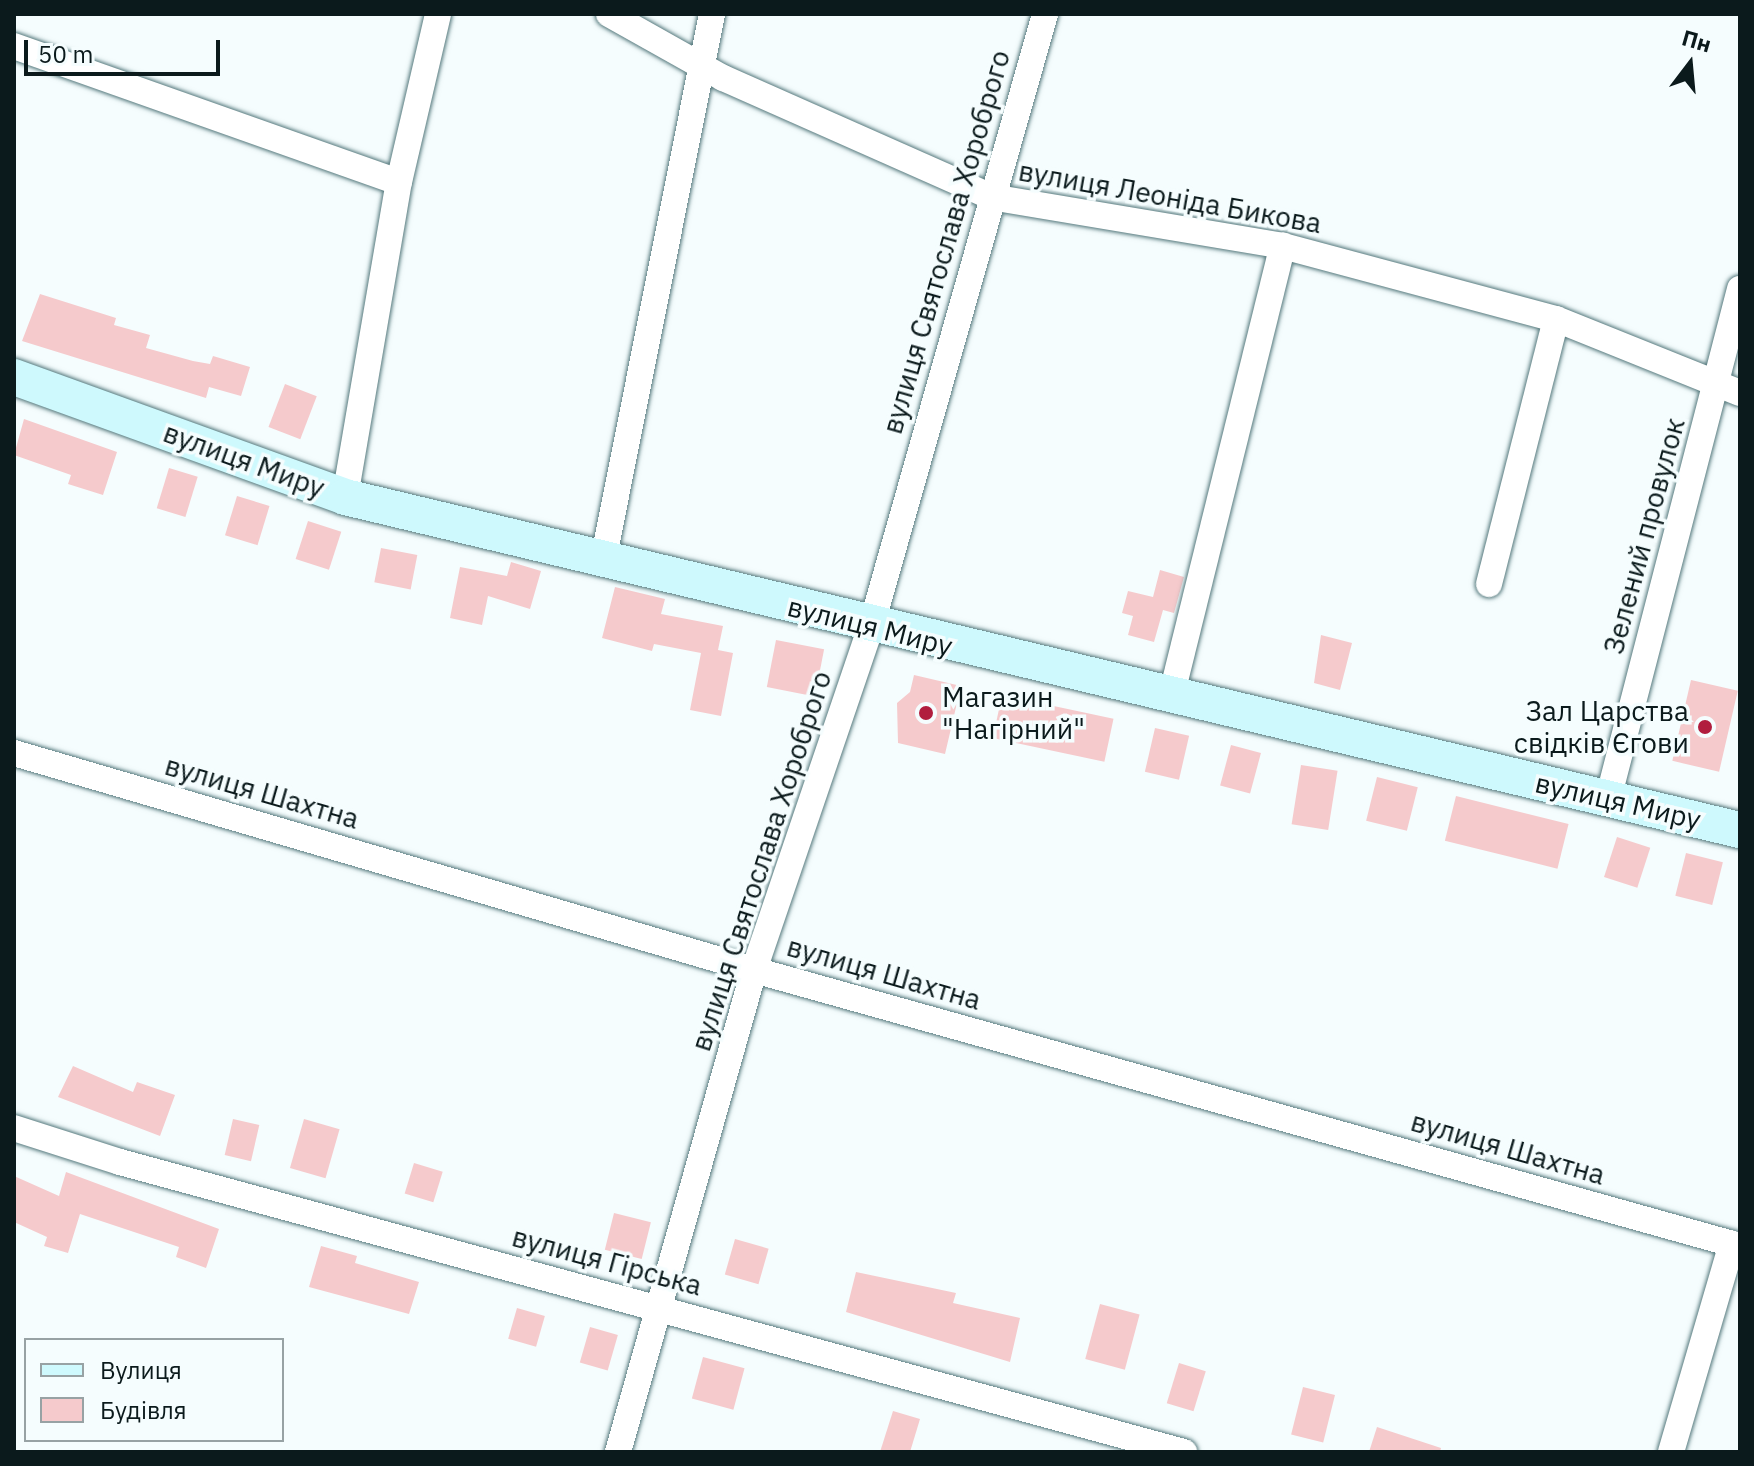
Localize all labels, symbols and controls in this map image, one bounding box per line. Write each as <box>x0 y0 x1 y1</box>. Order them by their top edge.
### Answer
text: Пн <box>1679 23 1715 58</box>
scale bar <box>28 24 224 74</box>
north arrow <box>1650 24 1730 104</box>
text: 50 m <box>38 38 93 70</box>
street label: вулиця Святослава Хороброго <box>875 46 1017 438</box>
street label: вулиця Леоніда Бикова <box>1016 154 1324 240</box>
street label: Зелений провулок <box>1596 414 1692 658</box>
street label: вулиця Миру <box>159 415 329 505</box>
street label: вулиця Миру <box>784 589 956 663</box>
street label: вулиця Святослава Хороброго <box>684 667 838 1055</box>
place label: Магазин "Нагірний" <box>942 680 1085 746</box>
place label: Зал Царства свідків Єгови <box>1514 694 1689 760</box>
marker: Магазин "Нагірний" <box>917 704 935 722</box>
marker: Зал Царства свідків Єгови <box>1696 718 1714 736</box>
street label: вулиця Шахтна <box>161 748 363 836</box>
street label: вулиця Миру <box>1532 766 1704 836</box>
street label: вулиця Шахтна <box>783 929 985 1017</box>
street label: вулиця Шахтна <box>1407 1104 1609 1192</box>
street label: вулиця Гірська <box>509 1220 705 1302</box>
legend <box>24 1338 284 1442</box>
text: Вулиця <box>100 1354 182 1386</box>
text: Будівля <box>100 1394 187 1426</box>

